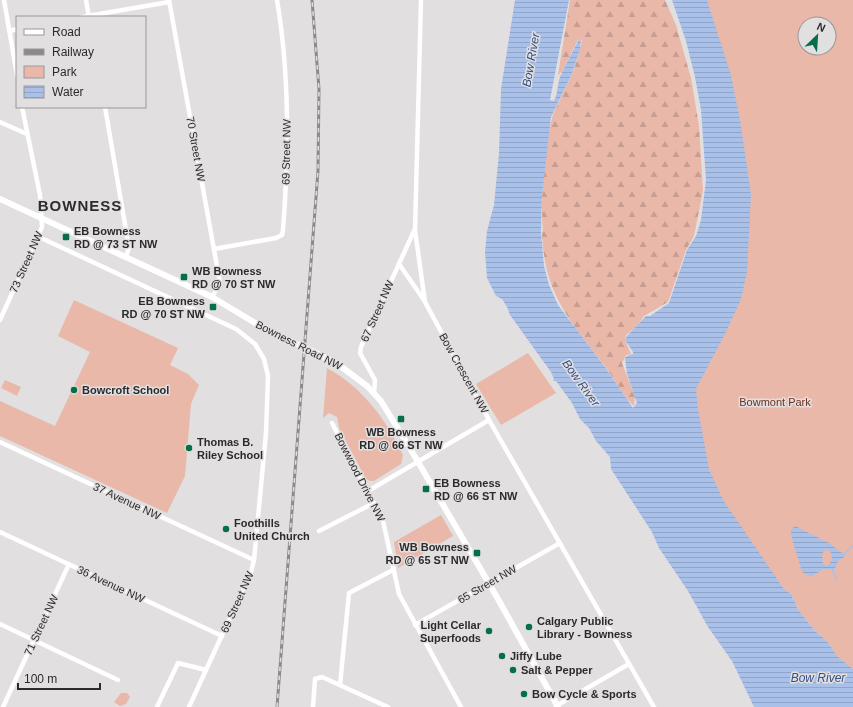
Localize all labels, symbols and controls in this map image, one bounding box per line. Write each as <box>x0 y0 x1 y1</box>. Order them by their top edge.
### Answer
legend <box>16 16 146 108</box>
north arrow <box>797 16 837 56</box>
text: N <box>815 20 827 34</box>
text: Road <box>52 25 81 39</box>
water label: Bow River <box>519 31 543 88</box>
text: Railway <box>52 45 94 59</box>
text: Park <box>52 65 78 79</box>
text: Water <box>52 85 84 99</box>
street label: 70 Street NW <box>184 115 208 183</box>
street label: 69 Street NW <box>279 118 293 185</box>
district label: BOWNESS <box>38 197 122 214</box>
place label: EB Bowness RD @ 73 ST NW <box>74 225 158 250</box>
street label: 73 Street NW <box>7 229 45 295</box>
marker: EB Bowness RD @ 73 ST NW <box>61 232 71 242</box>
place label: WB Bowness RD @ 70 ST NW <box>192 265 276 290</box>
marker: WB Bowness RD @ 70 ST NW <box>179 272 189 282</box>
street label: 67 Street NW <box>358 278 396 344</box>
place label: EB Bowness RD @ 70 ST NW <box>122 295 206 320</box>
marker: EB Bowness RD @ 70 ST NW <box>208 302 218 312</box>
street label: Bowness Road NW <box>254 318 345 372</box>
street label: Bow Crescent NW <box>437 331 491 416</box>
water label: Bow River <box>559 357 603 410</box>
place label: Bowcroft School <box>82 384 169 396</box>
marker: Bowcroft School <box>69 385 79 395</box>
park label: Bowmont Park <box>739 396 811 408</box>
marker: WB Bowness RD @ 66 ST NW <box>396 414 406 424</box>
place label: WB Bowness RD @ 66 ST NW <box>359 426 443 451</box>
street label: Bowwood Drive NW <box>332 431 388 524</box>
place label: Thomas B. Riley School <box>197 436 263 461</box>
marker: Thomas B. Riley School <box>184 443 194 453</box>
place label: EB Bowness RD @ 66 ST NW <box>434 477 518 502</box>
street label: 37 Avenue NW <box>91 480 163 522</box>
marker: EB Bowness RD @ 66 ST NW <box>421 484 431 494</box>
place label: Foothills United Church <box>234 517 310 542</box>
marker: Foothills United Church <box>221 524 231 534</box>
place label: WB Bowness RD @ 65 ST NW <box>386 541 470 566</box>
marker: WB Bowness RD @ 65 ST NW <box>472 548 482 558</box>
street label: 65 Street NW <box>455 562 519 606</box>
street label: 36 Avenue NW <box>75 563 147 605</box>
street label: 69 Street NW <box>218 569 256 635</box>
street label: 71 Street NW <box>22 592 61 657</box>
place label: Calgary Public Library - Bowness <box>537 615 632 640</box>
place label: Light Cellar Superfoods <box>420 619 482 644</box>
marker: Calgary Public Library - Bowness <box>524 622 534 632</box>
marker: Light Cellar Superfoods <box>484 626 494 636</box>
place label: Jiffy Lube <box>510 650 562 662</box>
marker: Jiffy Lube <box>497 651 507 661</box>
place label: Salt & Pepper <box>521 664 593 676</box>
scale bar <box>18 665 100 691</box>
marker: Salt & Pepper <box>508 665 518 675</box>
water label: Bow River <box>791 671 846 685</box>
text: 100 m <box>24 672 57 686</box>
place label: Bow Cycle & Sports <box>532 688 637 700</box>
marker: Bow Cycle & Sports <box>519 689 529 699</box>

